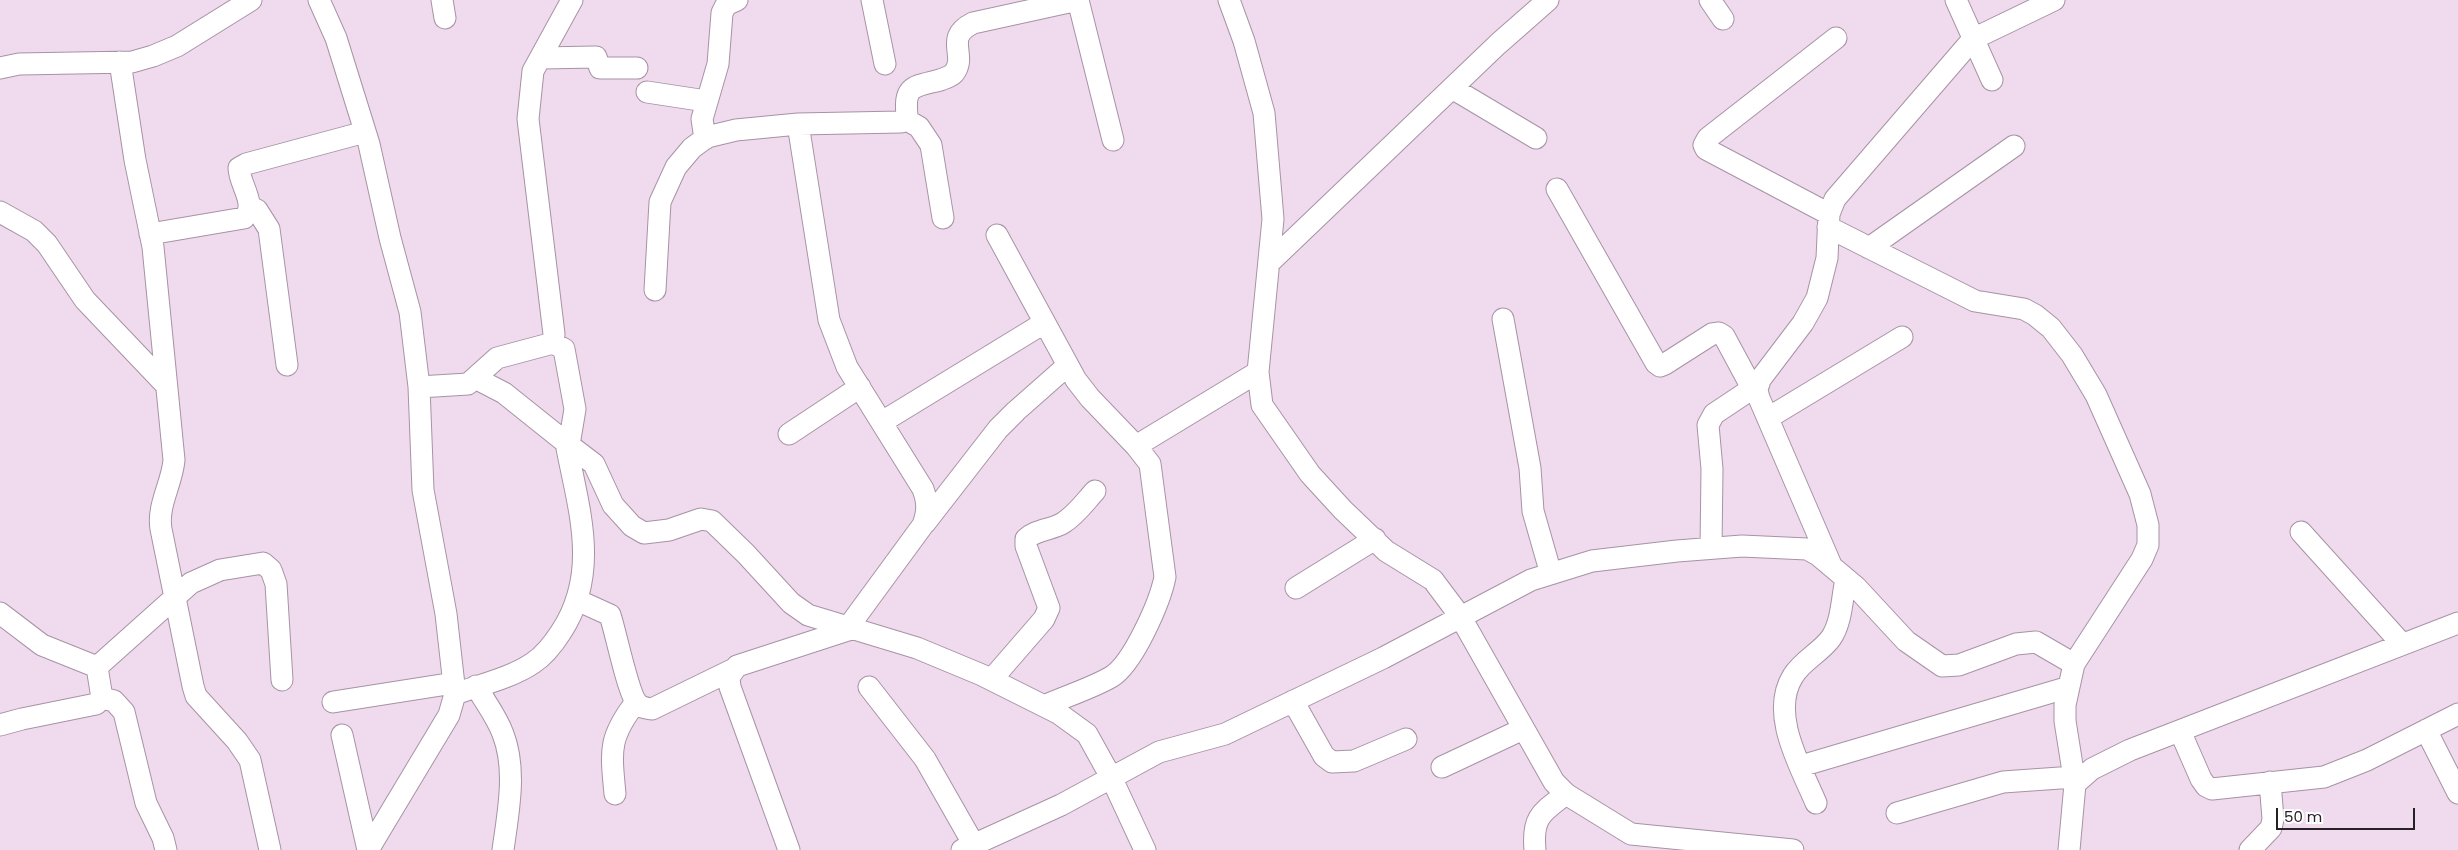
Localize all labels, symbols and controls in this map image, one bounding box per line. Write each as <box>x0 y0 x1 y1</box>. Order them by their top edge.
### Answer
scale bar <box>2278 798 2417 830</box>
text: 50 m <box>2284 806 2322 827</box>

